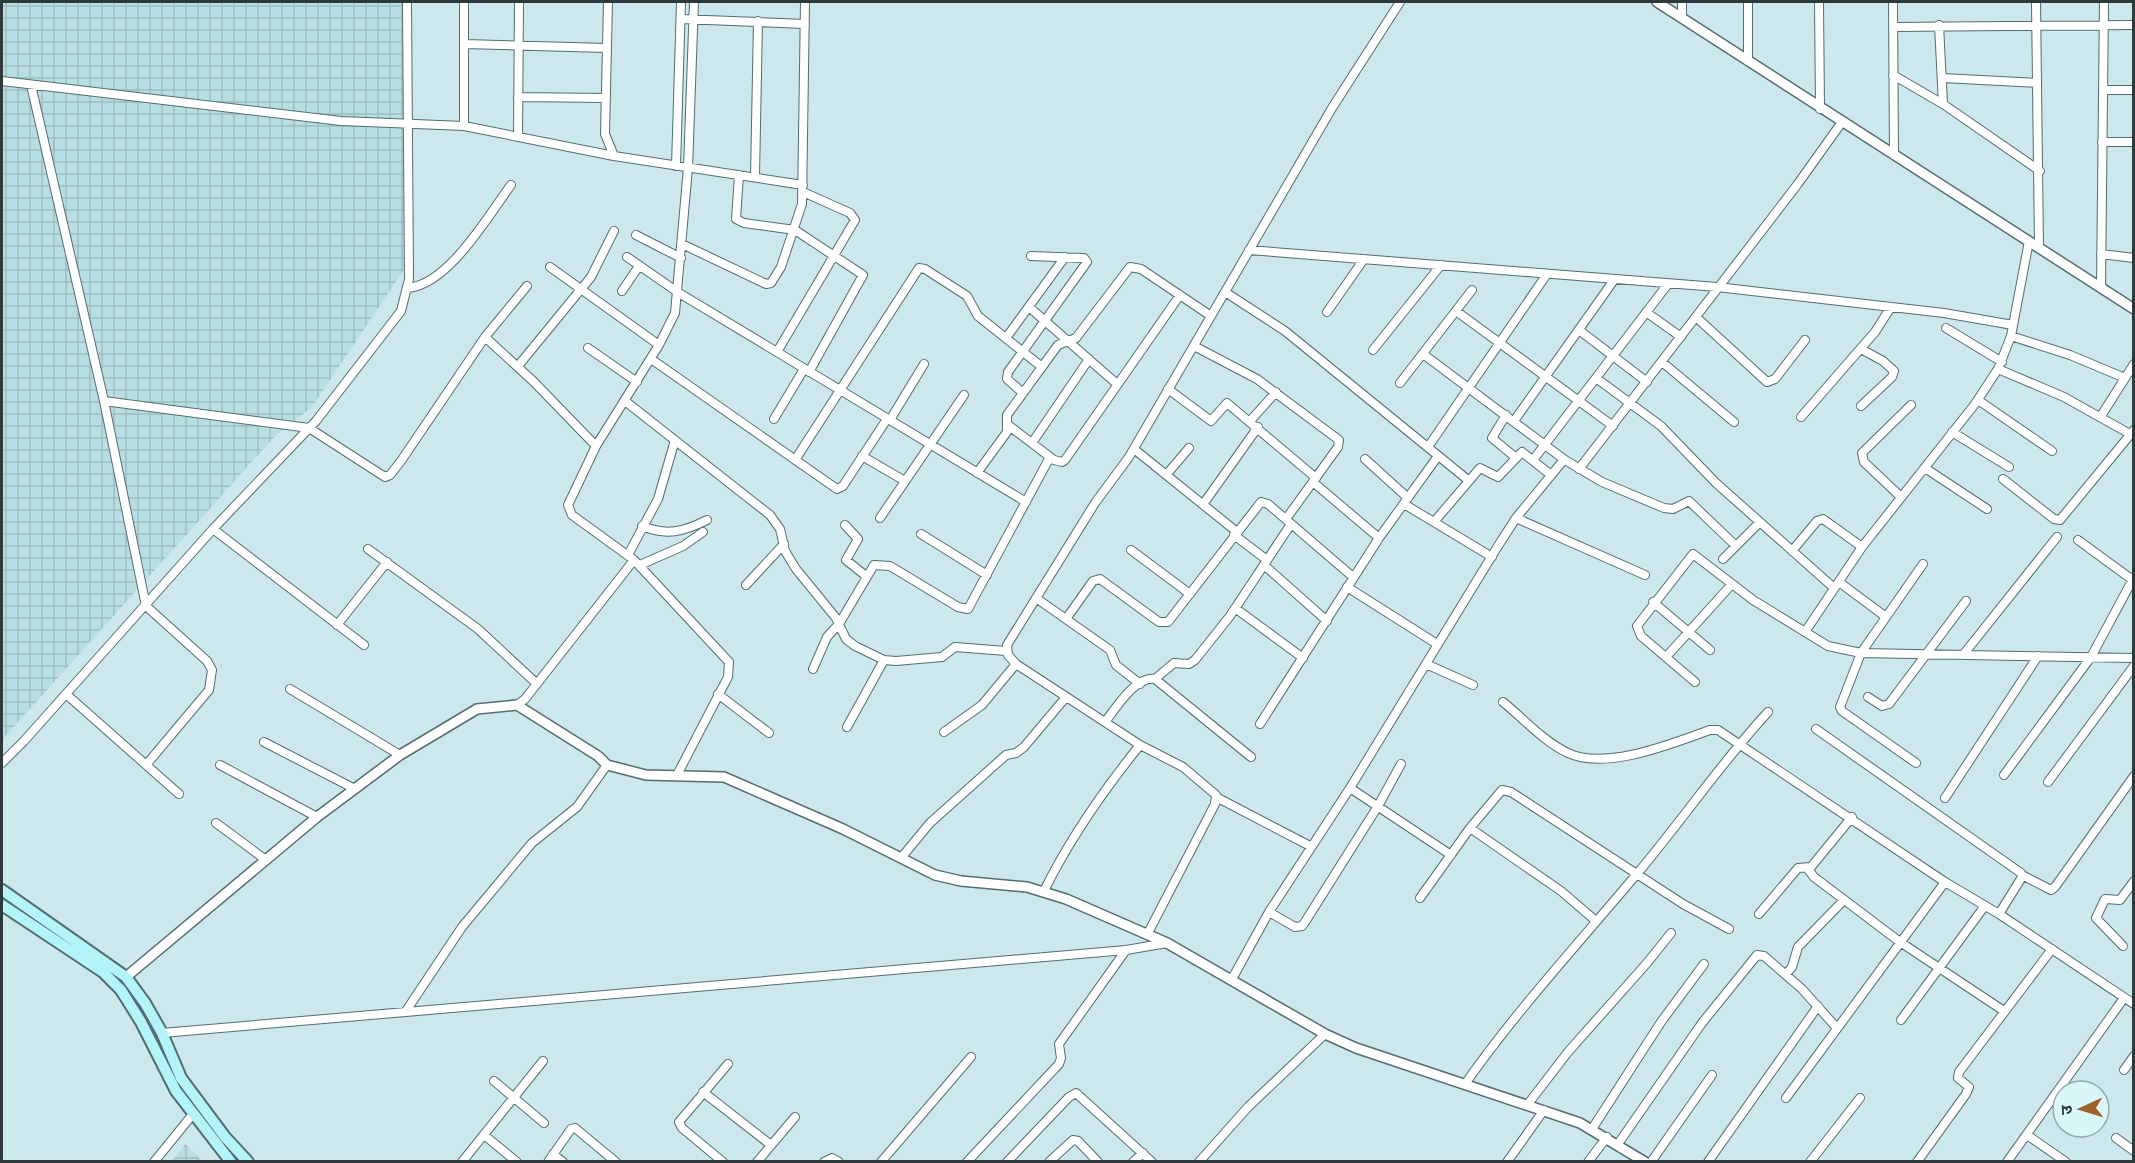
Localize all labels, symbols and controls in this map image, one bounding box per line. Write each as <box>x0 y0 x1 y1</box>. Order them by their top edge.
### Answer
north arrow <box>2051 1079 2111 1139</box>
text: उ <box>2056 1104 2076 1115</box>

